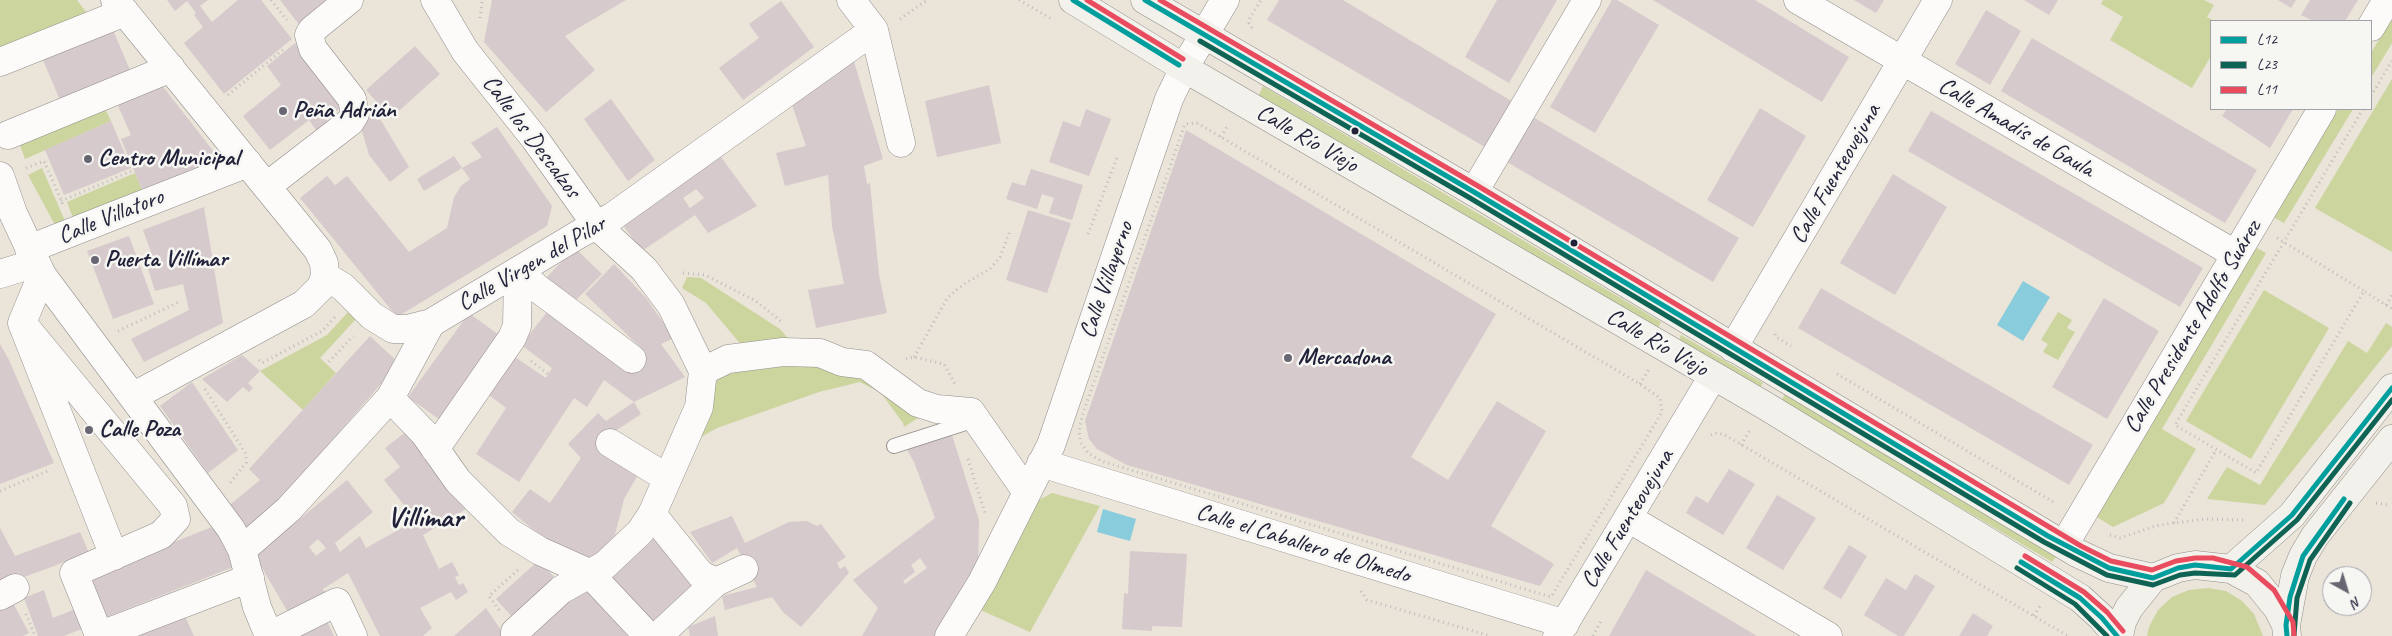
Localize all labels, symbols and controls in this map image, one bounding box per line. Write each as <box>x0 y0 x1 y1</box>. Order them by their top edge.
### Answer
legend <box>2210 20 2372 110</box>
text: L12 <box>2257 30 2277 49</box>
text: L23 <box>2257 55 2277 74</box>
street label: Calle los Descalzos <box>475 70 587 204</box>
street label: Calle Amadís de Gaula <box>1933 72 2099 184</box>
text: L11 <box>2257 80 2277 99</box>
place label: Peña Adrián <box>293 97 396 125</box>
street label: Calle Río Viejo <box>1251 98 1363 180</box>
street label: Calle Fuenteovejuna <box>1784 99 1888 249</box>
marker: Peña Adrián <box>277 105 289 117</box>
unlabelled marker <box>1350 126 1360 136</box>
place label: Centro Municipal <box>98 145 239 173</box>
marker: Centro Municipal <box>82 153 94 165</box>
street label: Calle Villatoro <box>54 183 168 251</box>
street label: Calle Virgen del Pilar <box>453 210 611 318</box>
street label: Calle Presidente Adolfo Suárez <box>2118 215 2268 439</box>
street label: Calle Villayerno <box>1074 218 1140 342</box>
unlabelled marker <box>1569 238 1579 248</box>
place label: Puerta Villímar <box>105 246 227 274</box>
marker: Puerta Villímar <box>89 254 101 266</box>
street label: Calle Río Viejo <box>1601 302 1713 384</box>
place label: Mercadona <box>1298 344 1391 372</box>
marker: Mercadona <box>1282 352 1294 364</box>
place label: Calle Poza <box>99 416 180 444</box>
marker: Calle Poza <box>83 424 95 436</box>
street label: Calle Fuenteovejuna <box>1575 444 1681 594</box>
street label: Calle el Caballero de Olmedo <box>1193 498 1413 590</box>
district label: Villímar <box>387 501 463 535</box>
north arrow <box>2322 566 2372 616</box>
text: N <box>2347 593 2365 612</box>

